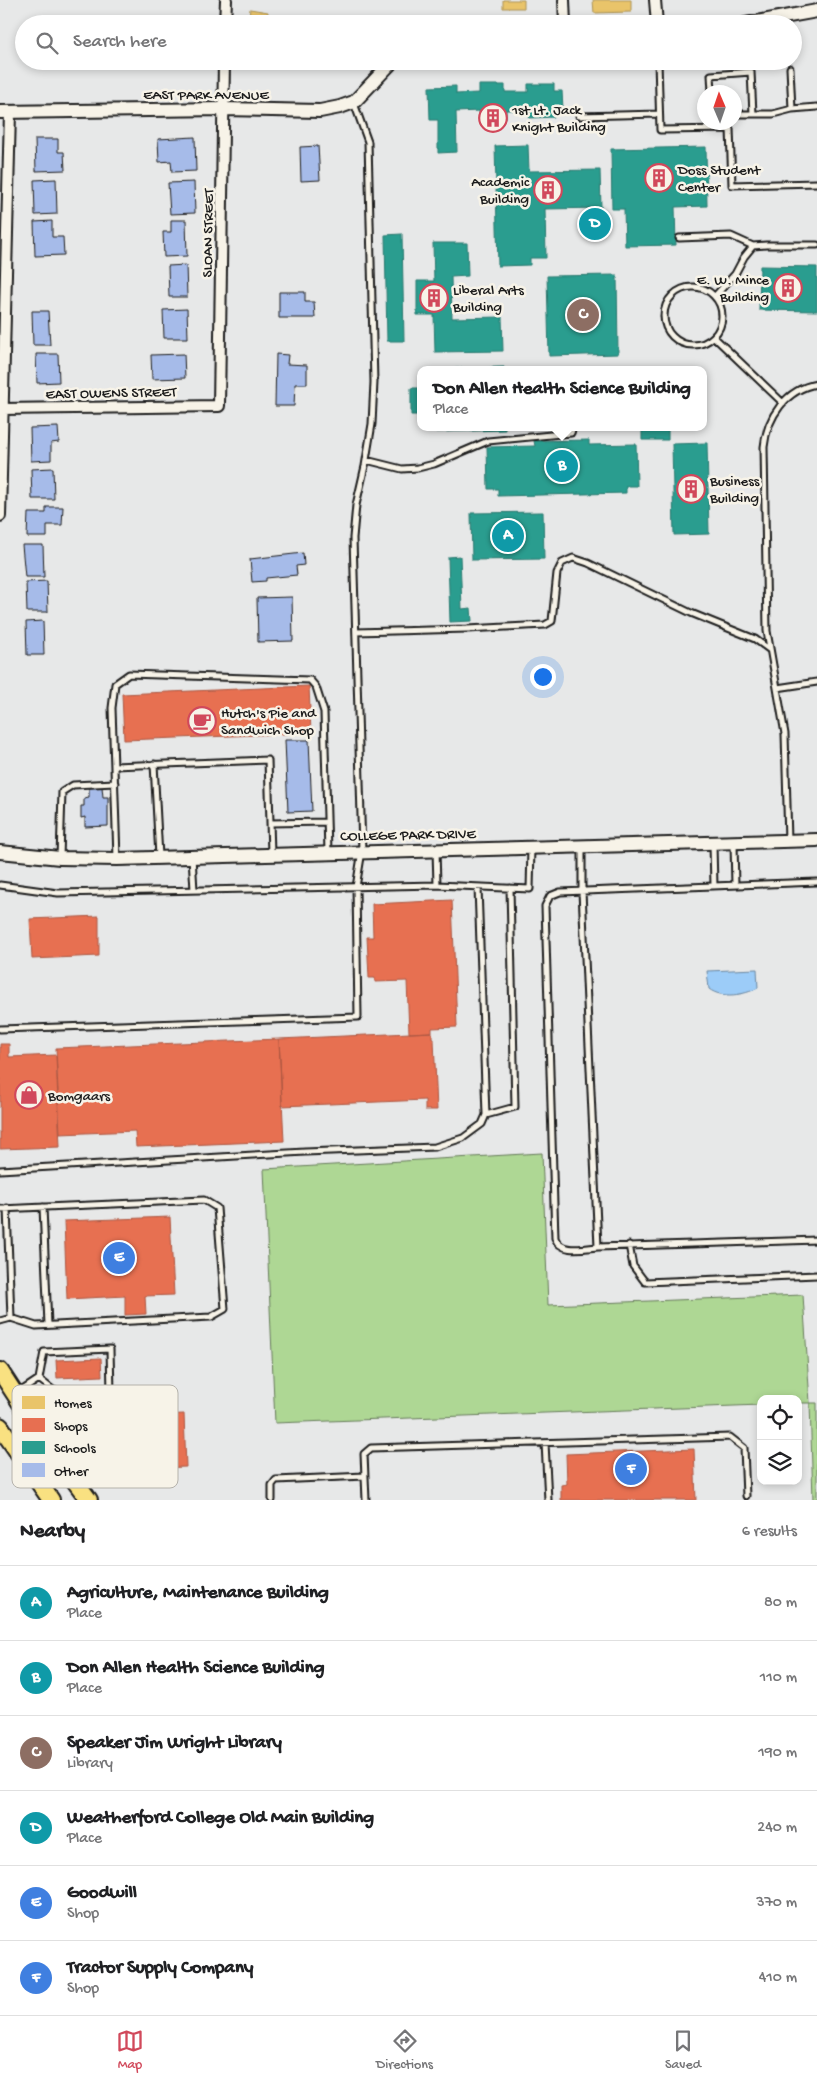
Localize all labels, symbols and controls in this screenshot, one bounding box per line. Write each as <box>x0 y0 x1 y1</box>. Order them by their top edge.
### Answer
search box <box>15 15 802 70</box>
icon: search <box>33 29 61 57</box>
text: Search here <box>73 31 167 54</box>
north arrow <box>697 85 742 130</box>
street label: EAST PARK AVENUE <box>143 87 269 105</box>
place label: 1st Lt. Jack Knight Building <box>511 102 606 137</box>
building icon: 1st Lt. Jack Knight Building <box>478 103 508 133</box>
place label: Doss Student Center <box>677 162 762 197</box>
building icon: Doss Student Center <box>644 163 674 193</box>
place label: Academic Building <box>471 174 530 209</box>
building icon: Academic Building <box>533 175 563 205</box>
street label: SLOAN STREET <box>199 187 219 278</box>
pin: D <box>579 205 611 243</box>
place label: E. W. Mince Building <box>697 272 769 307</box>
building icon: E. W. Mince Building <box>773 273 803 303</box>
place label: Liberal Arts Building <box>452 282 524 317</box>
building icon: Liberal Arts Building <box>419 283 449 313</box>
pin: C <box>567 296 599 334</box>
popup <box>417 366 707 431</box>
text: Don Allen Health Science Building <box>433 378 691 401</box>
street label: EAST OWENS STREET <box>45 384 178 404</box>
text: Place <box>433 401 468 420</box>
pin: B <box>546 447 578 485</box>
place label: Business Building <box>709 473 760 508</box>
building icon: Business Building <box>676 474 706 504</box>
pin: A <box>492 517 524 555</box>
your location <box>530 664 556 690</box>
place label: Hutch's Pie and Sandwich Shop <box>221 705 317 740</box>
cafe icon: Hutch's Pie and Sandwich Shop <box>187 706 217 736</box>
street label: COLLEGE PARK DRIVE <box>340 826 477 846</box>
shop icon: Bomgaars <box>14 1080 44 1110</box>
place label: Bomgaars <box>47 1088 111 1106</box>
pin: E <box>103 1239 135 1277</box>
legend <box>12 1385 178 1488</box>
map controls <box>757 1395 802 1485</box>
button: locate <box>757 1395 802 1440</box>
text: Homes <box>54 1396 92 1413</box>
text: Shops <box>54 1419 88 1436</box>
button: layers <box>757 1440 802 1485</box>
text: Schools <box>54 1441 96 1458</box>
pin: F <box>615 1450 647 1488</box>
text: Other <box>54 1464 89 1481</box>
text: Nearby <box>20 1520 85 1545</box>
text: 6 results <box>742 1523 797 1542</box>
text: Agriculture, Maintenance Building <box>67 1582 329 1605</box>
text: A <box>31 1594 41 1613</box>
text: 80 m <box>764 1594 797 1613</box>
text: Place <box>67 1605 102 1624</box>
text: Don Allen Health Science Building <box>67 1657 325 1680</box>
text: B <box>32 1669 40 1688</box>
text: 110 m <box>760 1669 797 1688</box>
text: Place <box>67 1680 102 1699</box>
text: Speaker Jim Wright Library <box>67 1732 282 1755</box>
text: C <box>32 1744 40 1763</box>
text: 190 m <box>758 1744 797 1763</box>
text: Library <box>67 1755 113 1774</box>
text: Weatherford College Old Main Building <box>67 1807 374 1830</box>
text: D <box>31 1819 41 1838</box>
text: 240 m <box>757 1819 797 1838</box>
text: Place <box>67 1830 102 1849</box>
text: Goodwill <box>67 1882 137 1905</box>
text: E <box>31 1894 41 1913</box>
text: 370 m <box>756 1894 797 1913</box>
text: Shop <box>67 1905 99 1924</box>
text: Tractor Supply Company <box>67 1957 253 1980</box>
text: F <box>32 1969 40 1988</box>
text: 410 m <box>759 1969 797 1988</box>
text: Shop <box>67 1980 99 1999</box>
tab: Map <box>116 2027 144 2074</box>
tab: Directions <box>376 2027 433 2074</box>
tab: Saved <box>665 2027 701 2074</box>

